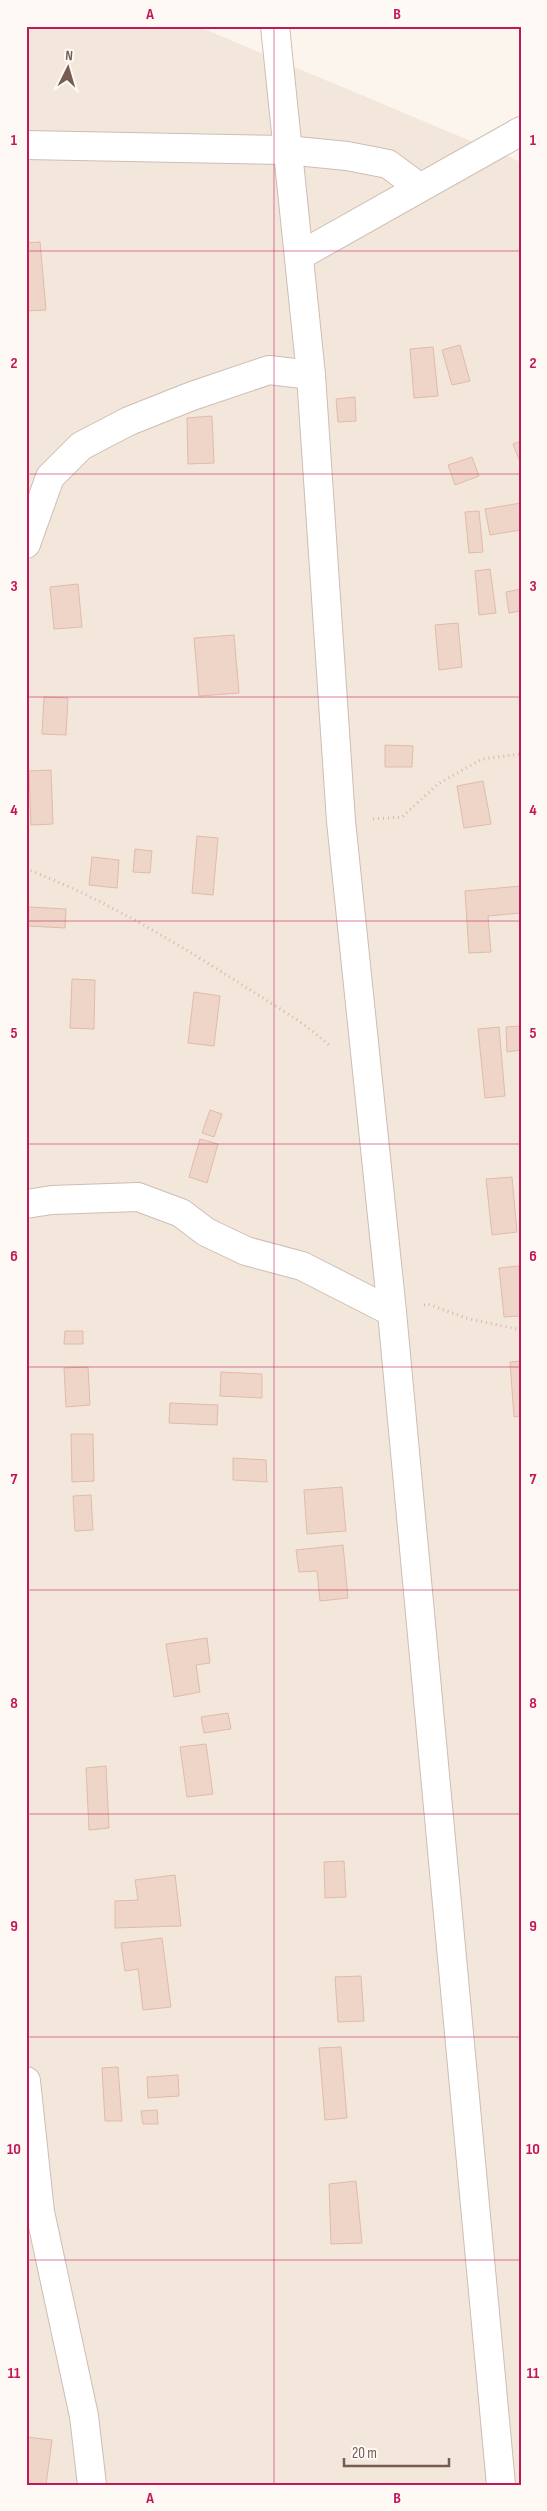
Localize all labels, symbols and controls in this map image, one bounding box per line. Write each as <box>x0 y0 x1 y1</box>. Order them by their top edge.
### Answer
text: A <box>145 5 154 24</box>
text: B <box>393 5 401 24</box>
north arrow <box>42 42 92 92</box>
text: N <box>65 47 74 64</box>
text: 1 <box>11 131 18 150</box>
text: 1 <box>530 131 537 150</box>
text: 2 <box>10 354 18 373</box>
text: 2 <box>529 354 537 373</box>
text: 3 <box>10 577 18 596</box>
text: 3 <box>529 577 537 596</box>
text: 4 <box>10 801 18 820</box>
text: 4 <box>529 801 537 820</box>
text: 5 <box>10 1024 18 1043</box>
text: 5 <box>529 1024 537 1043</box>
text: 6 <box>10 1247 18 1266</box>
text: 6 <box>529 1247 537 1266</box>
text: 7 <box>11 1470 18 1489</box>
text: 7 <box>530 1470 537 1489</box>
text: 8 <box>10 1694 18 1713</box>
text: 8 <box>529 1694 537 1713</box>
text: 9 <box>10 1917 18 1936</box>
text: 9 <box>529 1917 537 1936</box>
text: 10 <box>7 2140 21 2159</box>
text: 10 <box>526 2140 540 2159</box>
text: 11 <box>8 2364 21 2383</box>
text: 11 <box>527 2364 540 2383</box>
scale bar <box>344 2436 450 2468</box>
text: 20 m <box>352 2444 377 2463</box>
text: A <box>145 2489 154 2508</box>
text: B <box>393 2489 401 2508</box>

